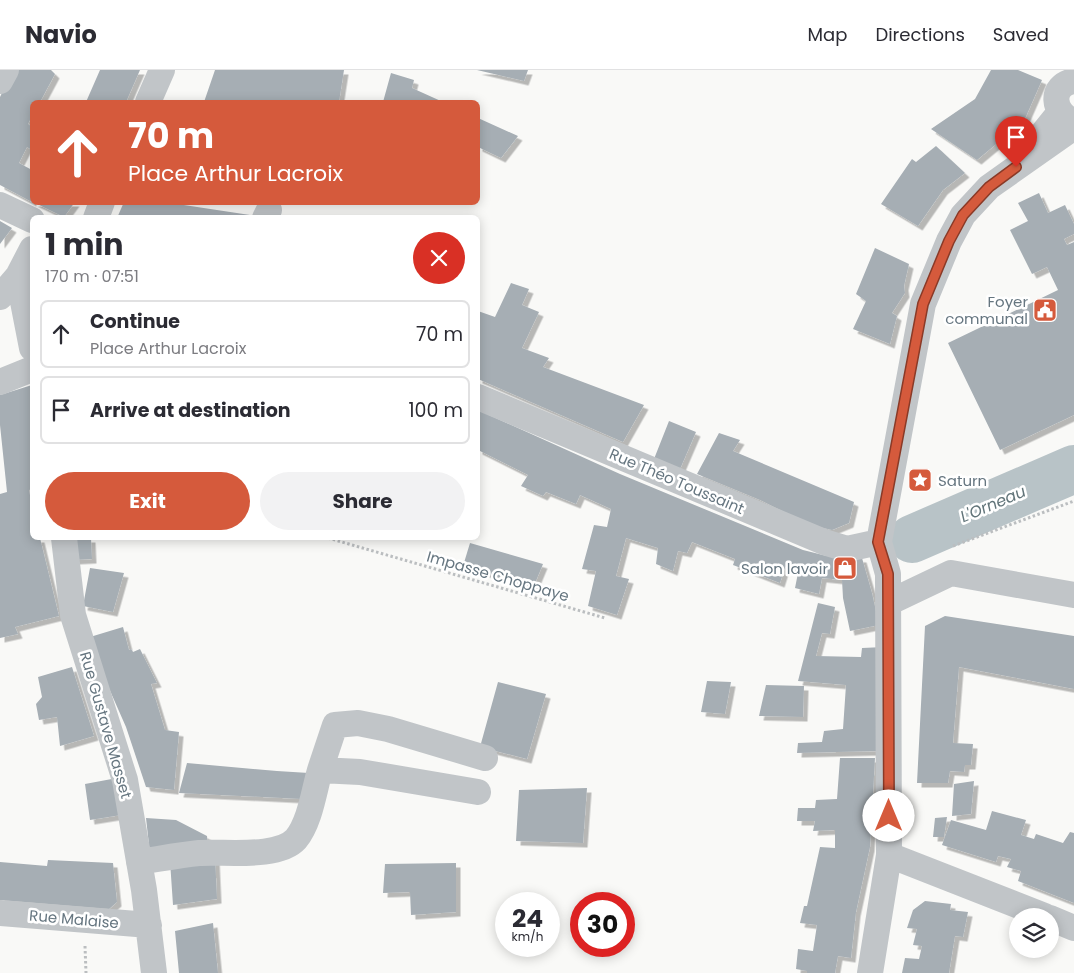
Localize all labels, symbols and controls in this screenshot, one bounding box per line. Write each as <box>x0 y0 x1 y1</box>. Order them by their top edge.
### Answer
text: Navio <box>25 18 97 51</box>
text: Map <box>808 22 847 47</box>
text: Directions <box>875 22 965 47</box>
text: Saved <box>993 22 1049 47</box>
text: 70 m <box>128 111 214 160</box>
pin <box>995 116 1037 167</box>
icon: ahead <box>45 120 110 185</box>
icon: arrive <box>1002 123 1030 151</box>
text: Place Arthur Lacroix <box>128 158 343 189</box>
text: 1 min <box>45 223 123 266</box>
button: close <box>413 232 465 284</box>
text: 170 m · 07:51 <box>45 265 139 288</box>
place label: Foyer communal <box>945 291 1028 329</box>
public building icon: Foyer communal <box>1032 297 1058 323</box>
text: Continue <box>90 308 180 335</box>
icon: ahead <box>47 320 75 348</box>
text: 70 m <box>416 321 463 348</box>
text: Place Arthur Lacroix <box>90 337 246 360</box>
icon: arrive <box>47 396 75 424</box>
text: Arrive at destination <box>90 397 291 424</box>
text: 100 m <box>408 397 463 424</box>
street label: Rue Théo Toussaint <box>606 443 748 519</box>
place icon: Saturn <box>907 467 933 493</box>
place label: Saturn <box>938 470 987 491</box>
button: Exit <box>45 472 250 530</box>
button: Share <box>260 472 465 530</box>
water label: L'Orneau <box>957 480 1029 528</box>
street label: Impasse Choppaye <box>424 546 572 606</box>
shop icon: Salon lavoir <box>832 555 858 581</box>
place label: Salon lavoir <box>741 558 828 579</box>
street label: Rue Gustave Masset <box>75 649 137 801</box>
position arrow <box>862 789 914 841</box>
speed limit sign: 30 <box>570 892 635 957</box>
text: 24 <box>512 901 543 936</box>
street label: Rue Malaise <box>28 905 120 933</box>
map controls <box>1009 908 1059 958</box>
button: layers <box>1009 908 1059 958</box>
text: km/h <box>512 928 543 945</box>

